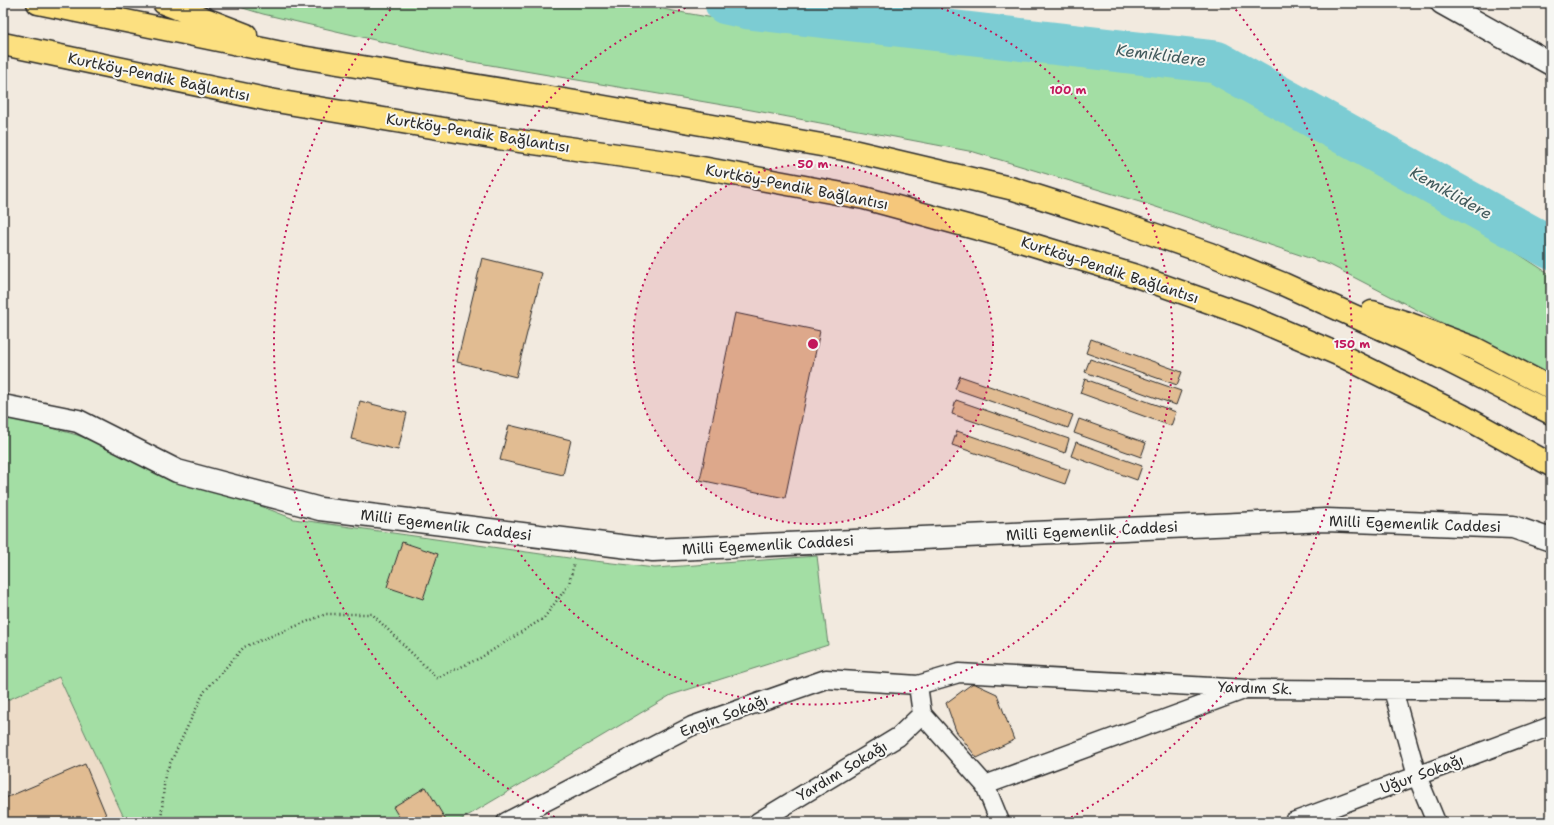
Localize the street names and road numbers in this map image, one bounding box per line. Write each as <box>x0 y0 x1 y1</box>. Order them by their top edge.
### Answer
street label: Kurtköy-Pendik Bağlantısı <box>66 48 252 106</box>
street label: Kurtköy-Pendik Bağlantısı <box>385 109 571 157</box>
street label: Kurtköy-Pendik Bağlantısı <box>704 159 890 215</box>
street label: Kurtköy-Pendik Bağlantısı <box>1019 232 1201 308</box>
street label: Milli Egemenlik Caddesi <box>359 505 533 545</box>
street label: Milli Egemenlik Caddesi <box>1329 511 1501 537</box>
street label: Milli Egemenlik Caddesi <box>1005 517 1179 545</box>
street label: Milli Egemenlik Caddesi <box>681 531 855 559</box>
street label: Yardım Sk. <box>1217 677 1293 699</box>
street label: Engin Sokağı <box>677 690 771 742</box>
street label: Yardım Sokağı <box>793 736 891 806</box>
street label: Uğur Sokağı <box>1377 750 1467 798</box>

